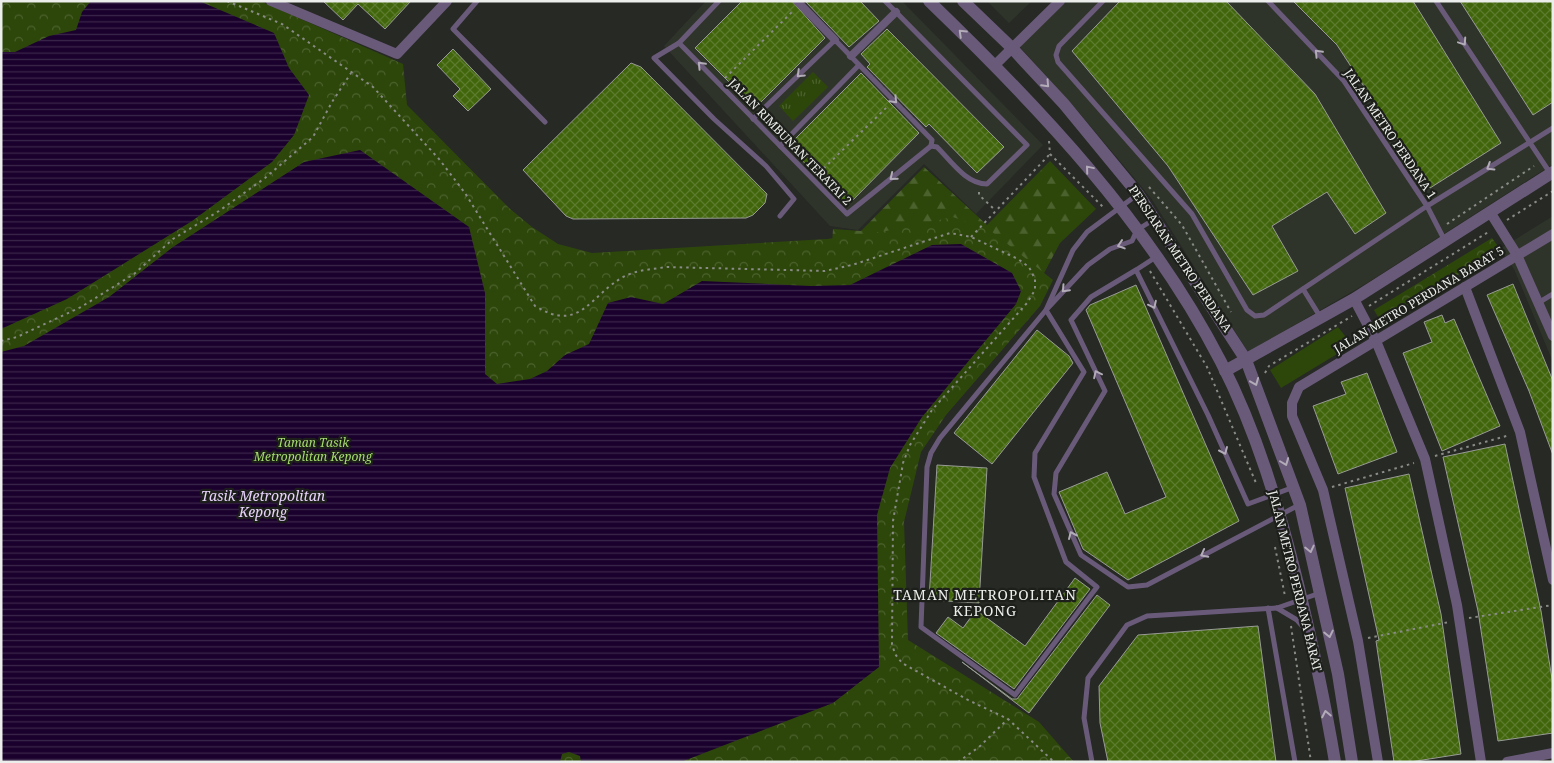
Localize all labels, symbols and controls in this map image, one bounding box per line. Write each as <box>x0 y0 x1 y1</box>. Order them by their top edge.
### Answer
one-way arrow <box>959 30 968 39</box>
one-way arrow <box>1457 36 1466 45</box>
one-way arrow <box>1315 50 1324 59</box>
one-way arrow <box>698 62 707 71</box>
street label: JALAN METRO PERDANA 1 <box>1340 64 1440 202</box>
one-way arrow <box>796 68 805 77</box>
street label: JALAN RIMBUNAN TERATAI 2 <box>724 74 856 209</box>
one-way arrow <box>1040 78 1049 87</box>
one-way arrow <box>888 94 897 103</box>
one-way arrow <box>1486 161 1495 171</box>
one-way arrow <box>1085 166 1094 175</box>
one-way arrow <box>890 171 899 180</box>
street label: PERSIARAN METRO PERDANA <box>1125 182 1236 336</box>
one-way arrow <box>1118 239 1126 249</box>
street label: JALAN METRO PERDANA BARAT 5 <box>1330 242 1507 358</box>
one-way arrow <box>1062 284 1071 293</box>
one-way arrow <box>1147 299 1157 308</box>
one-way arrow <box>1093 370 1103 379</box>
one-way arrow <box>1249 377 1259 386</box>
park label: Taman Tasik Metropolitan Kepong <box>253 434 374 465</box>
one-way arrow <box>1218 446 1228 455</box>
one-way arrow <box>1279 457 1289 466</box>
water label: Tasik Metropolitan Kepong <box>201 486 326 521</box>
street label: JALAN METRO PERDANA BARAT <box>1264 488 1326 674</box>
one-way arrow <box>1068 531 1079 540</box>
one-way arrow <box>1304 545 1315 554</box>
one-way arrow <box>1201 548 1210 558</box>
district label: TAMAN METROPOLITAN KEPONG <box>893 585 1077 620</box>
one-way arrow <box>1324 629 1334 638</box>
one-way arrow <box>1321 709 1331 718</box>

